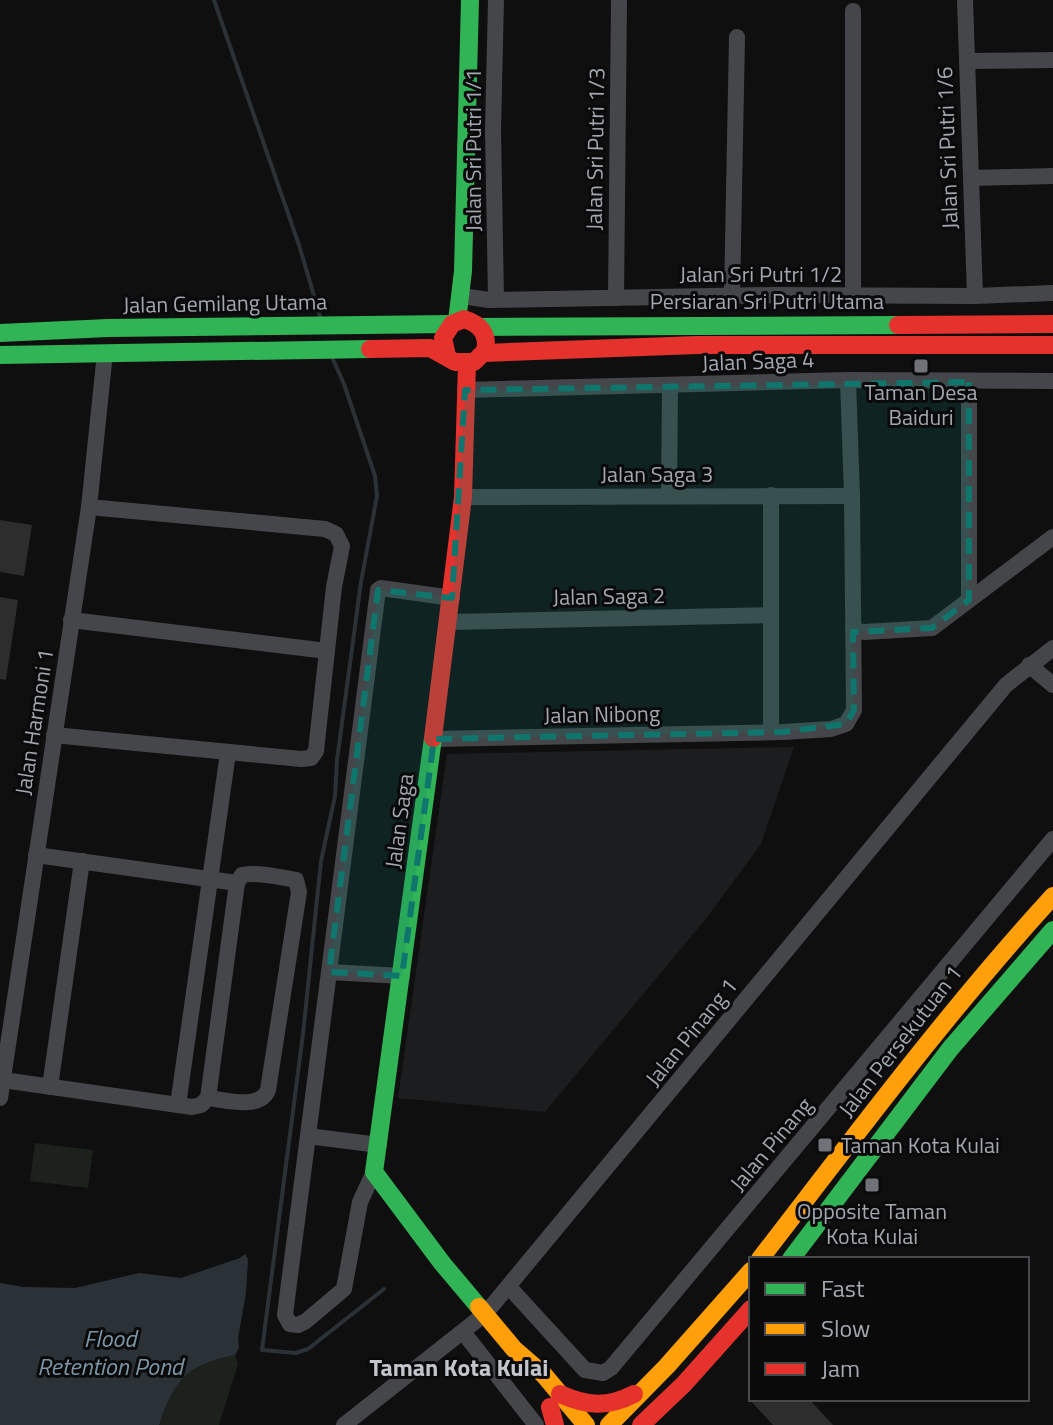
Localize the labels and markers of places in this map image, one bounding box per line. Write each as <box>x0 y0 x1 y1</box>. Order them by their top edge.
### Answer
marker: Taman Desa Baiduri <box>912 357 930 375</box>
place label: Taman Desa Baiduri <box>864 375 978 434</box>
place label: Taman Kota Kulai <box>841 1128 1000 1162</box>
marker: Taman Kota Kulai <box>816 1136 834 1154</box>
marker: Opposite Taman Kota Kulai <box>863 1176 881 1194</box>
place label: Opposite Taman Kota Kulai <box>797 1194 947 1253</box>

